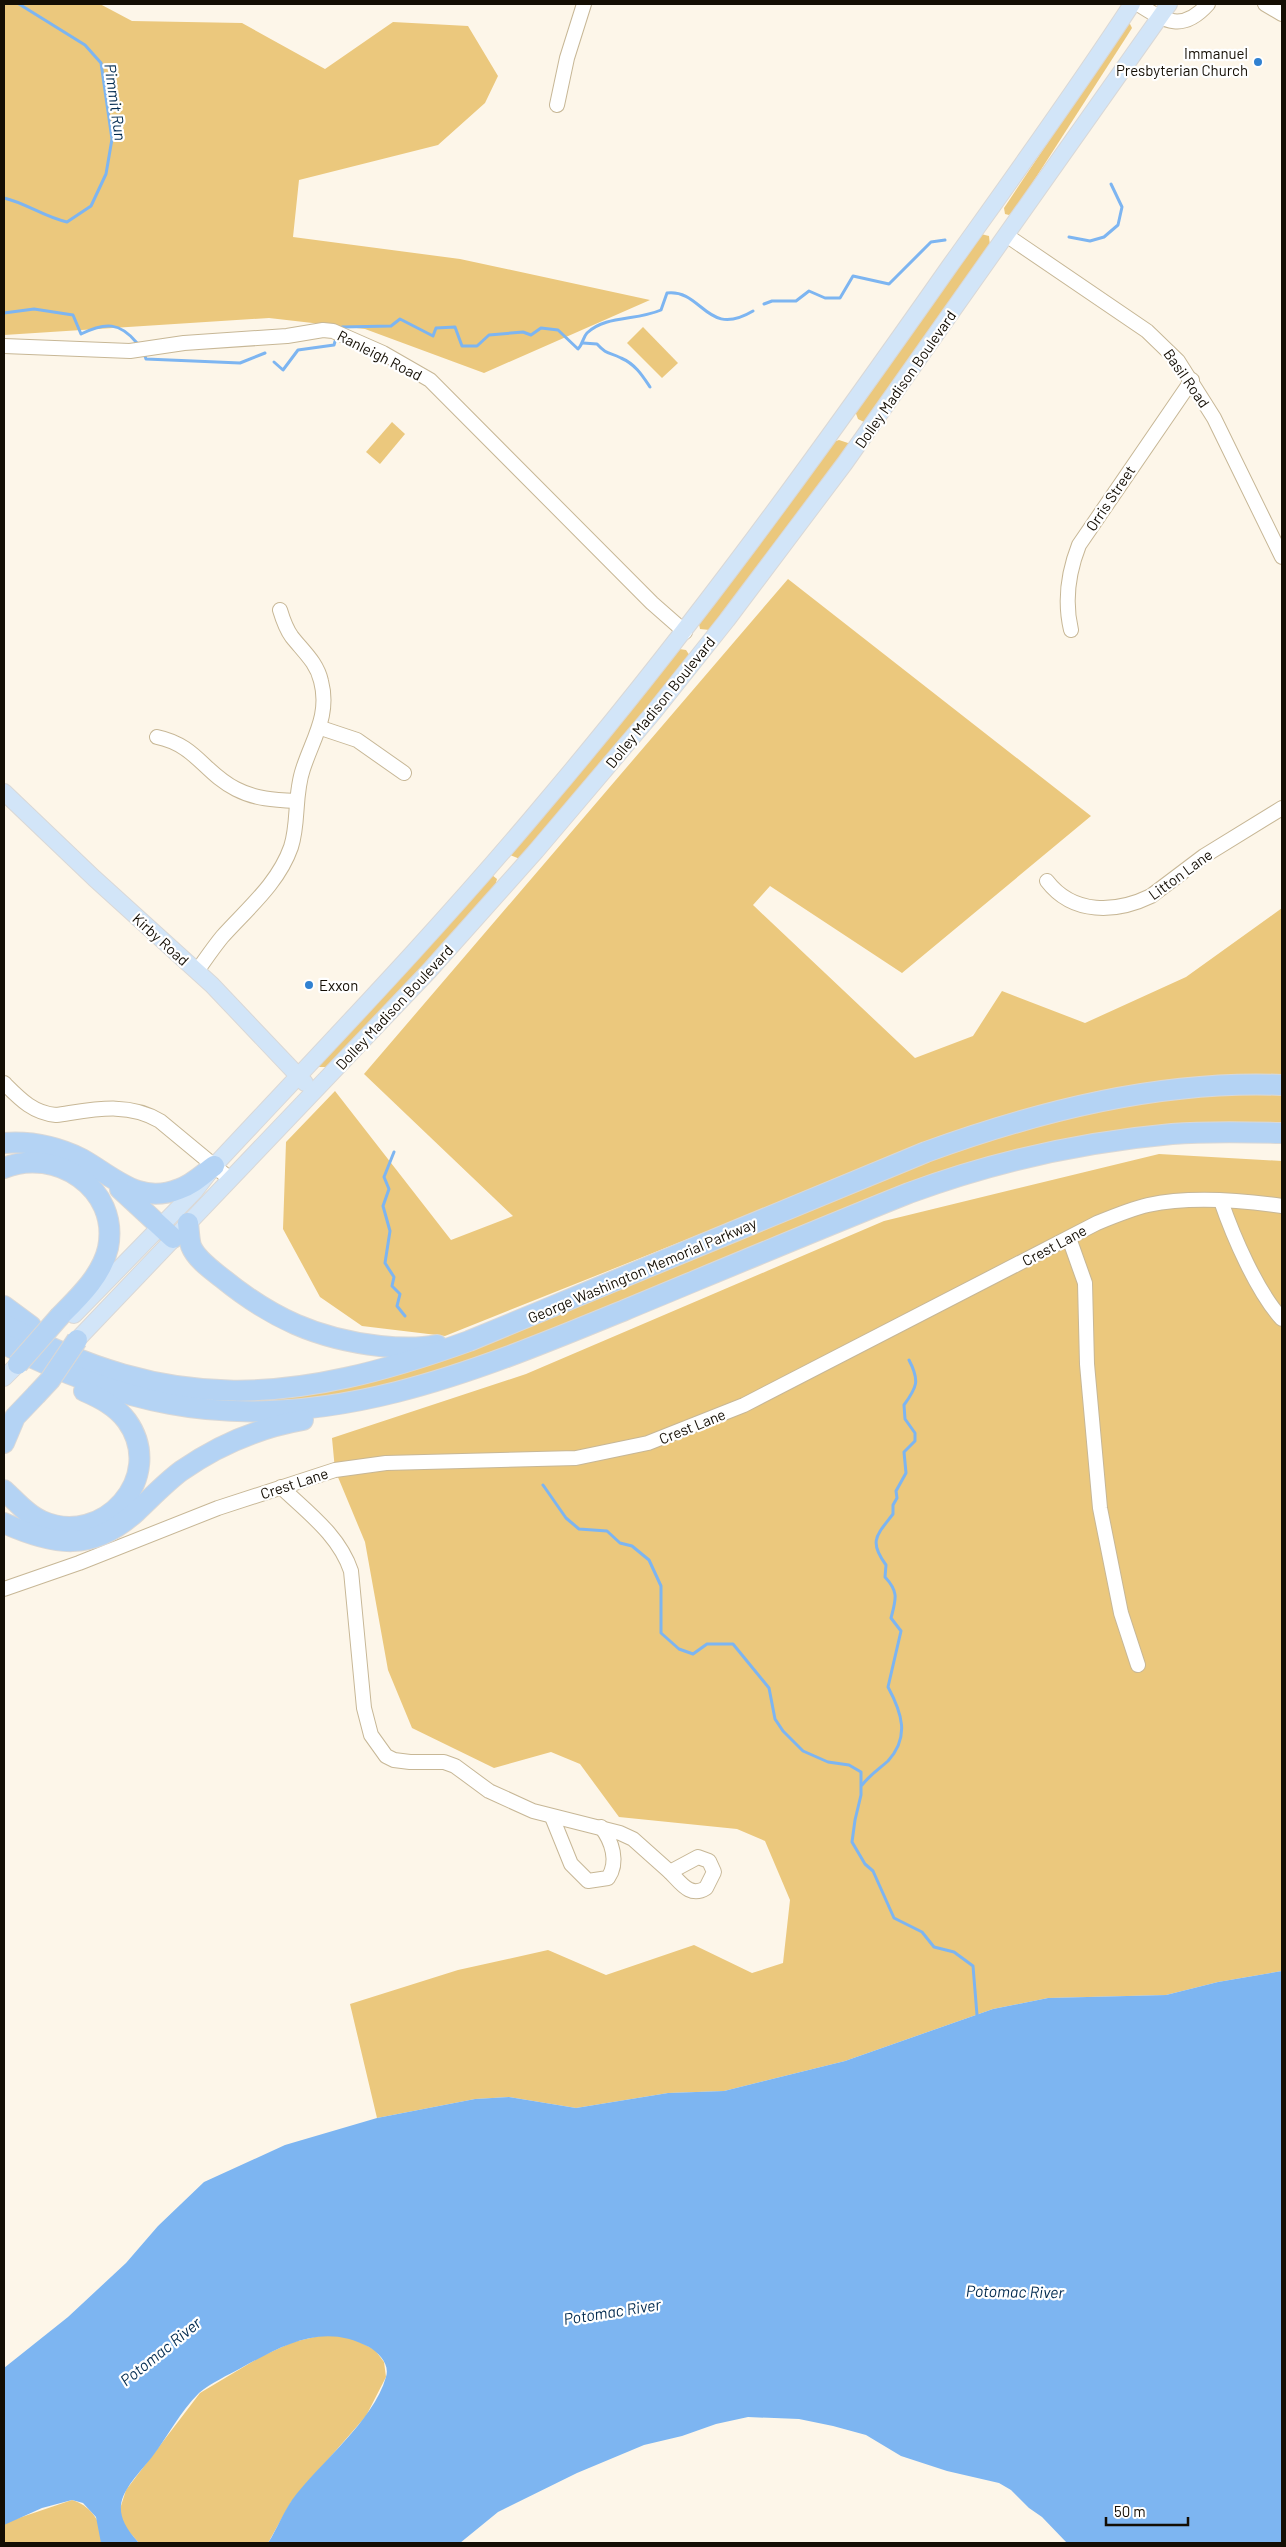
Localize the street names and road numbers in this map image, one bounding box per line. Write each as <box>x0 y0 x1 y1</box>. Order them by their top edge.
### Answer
street label: Dolley Madison Boulevard <box>851 307 959 451</box>
street label: Ranleigh Road <box>335 326 425 384</box>
street label: Basil Road <box>1160 345 1214 411</box>
street label: Orris Street <box>1081 462 1139 534</box>
street label: Dolley Madison Boulevard <box>601 633 719 771</box>
street label: Litton Lane <box>1145 845 1215 903</box>
street label: Kirby Road <box>129 909 193 969</box>
street label: Dolley Madison Boulevard <box>331 941 457 1073</box>
street label: George Washington Memorial Parkway <box>525 1213 759 1326</box>
street label: Crest Lane <box>1019 1221 1089 1269</box>
street label: Crest Lane <box>656 1405 728 1447</box>
street label: Crest Lane <box>258 1464 330 1502</box>

